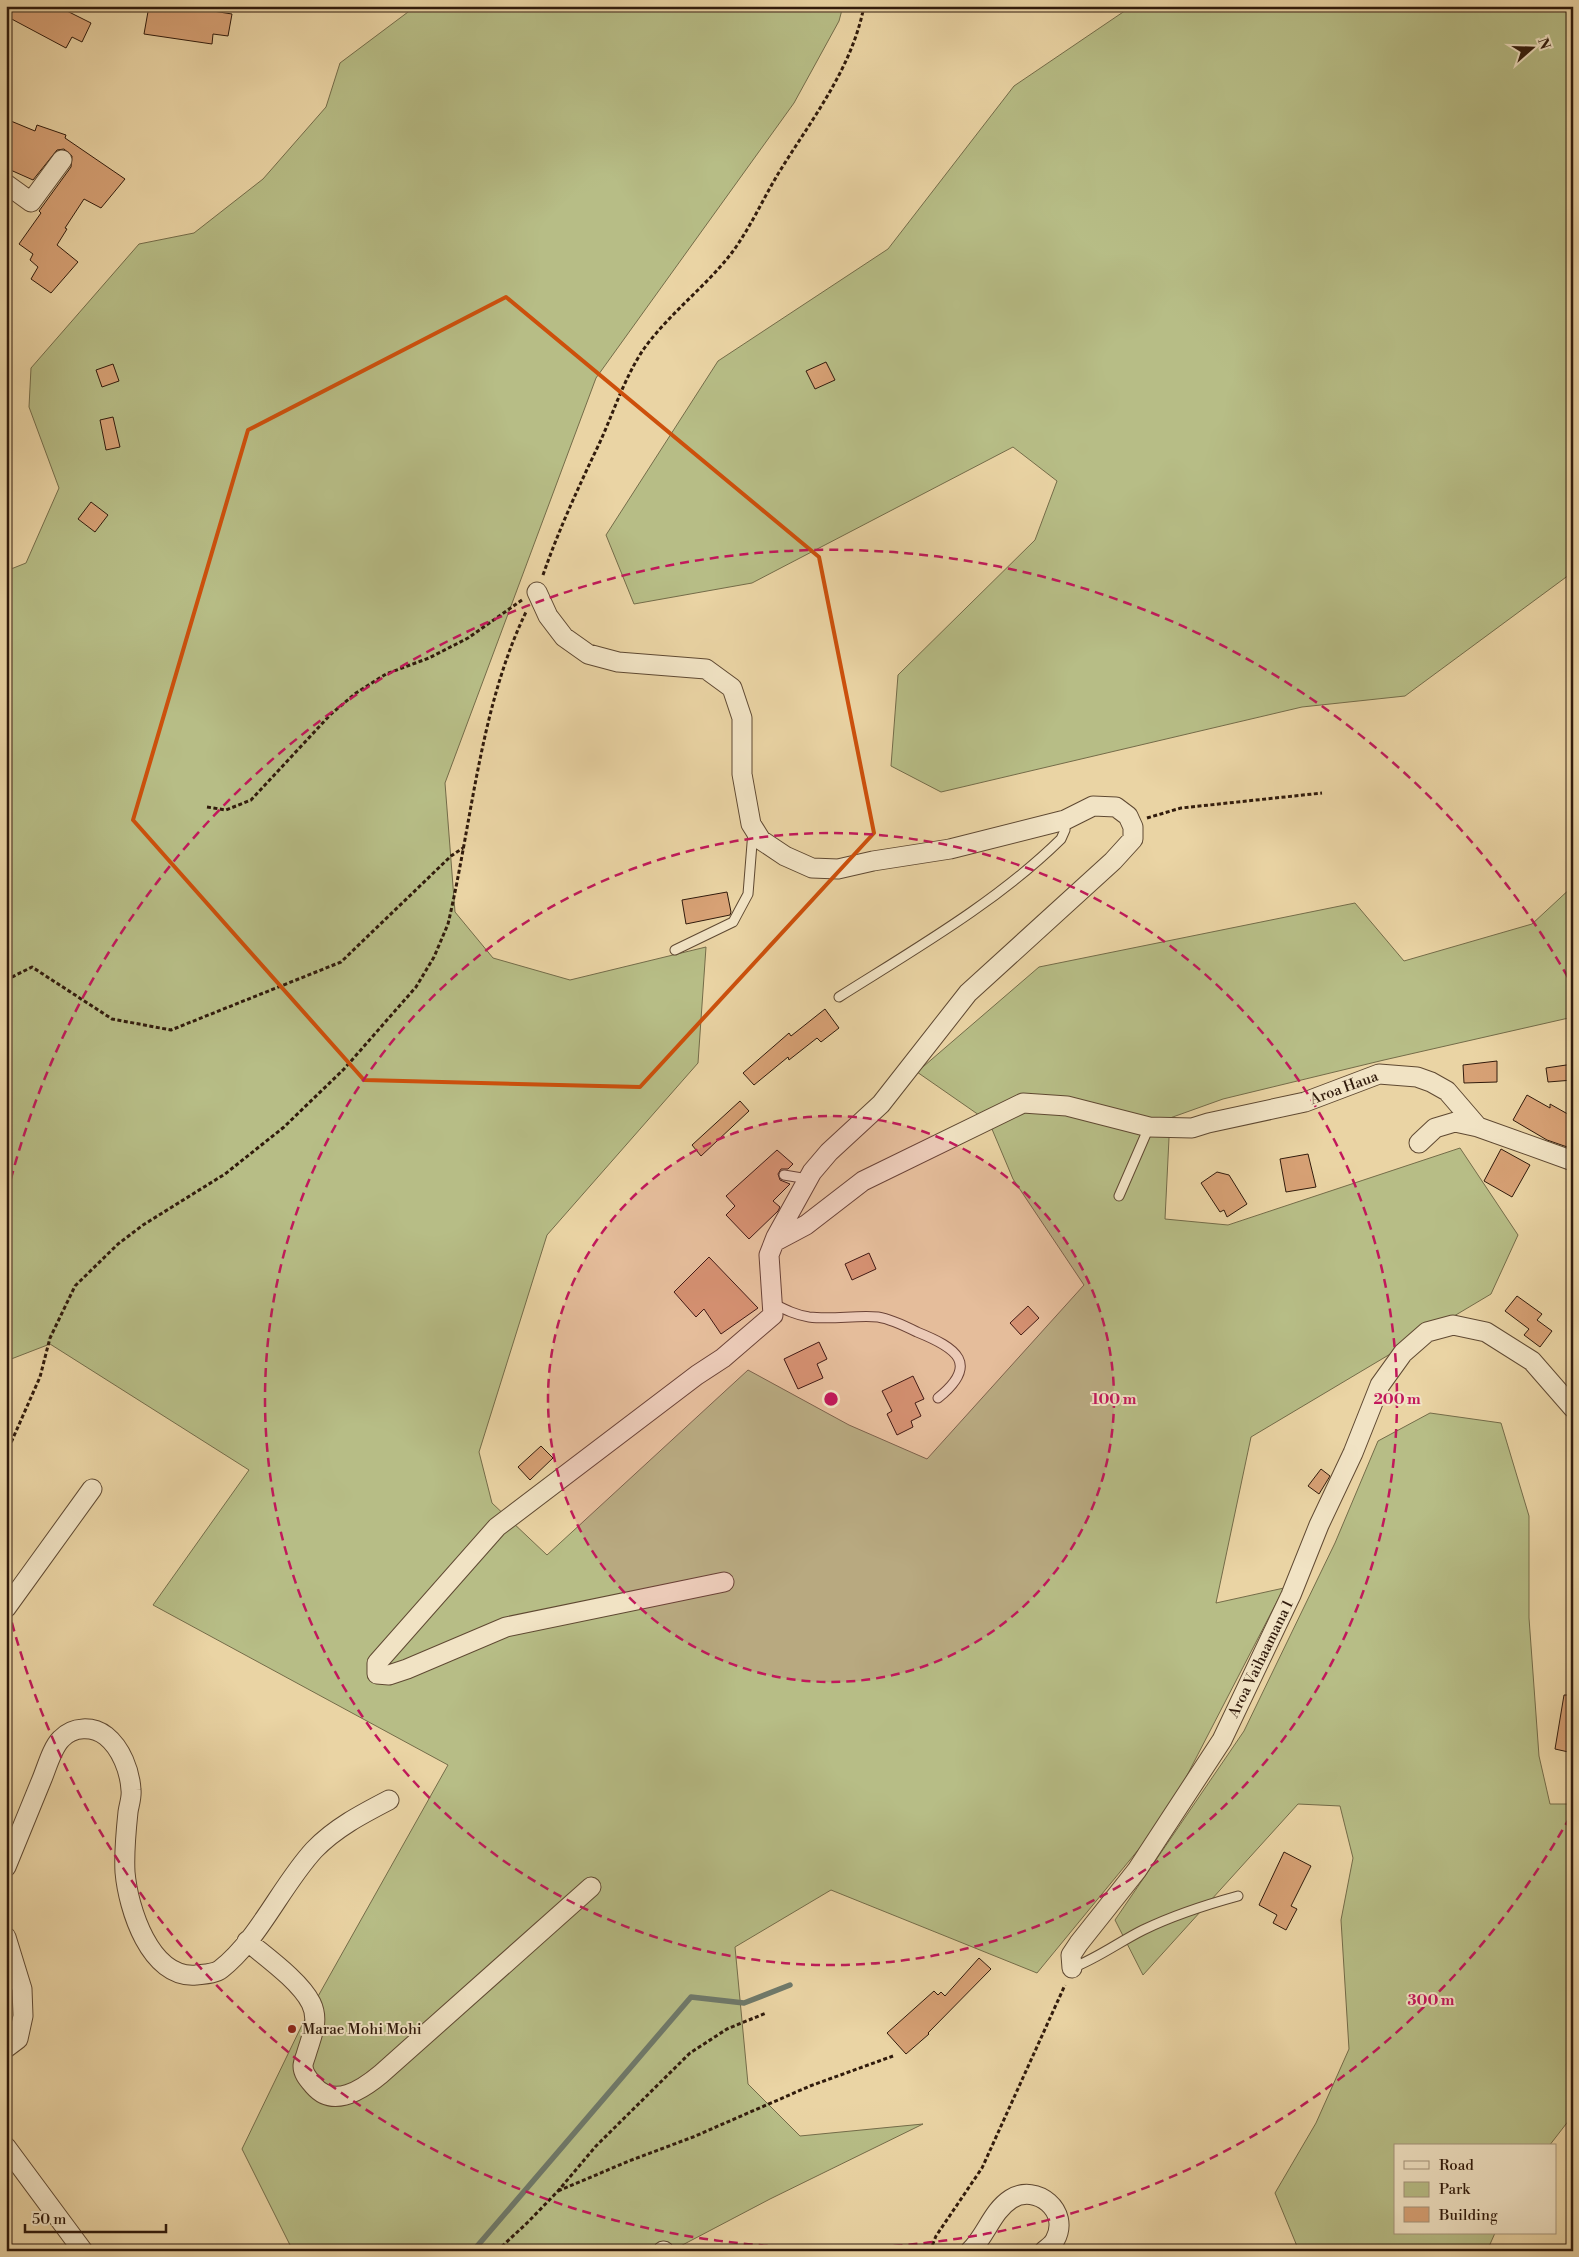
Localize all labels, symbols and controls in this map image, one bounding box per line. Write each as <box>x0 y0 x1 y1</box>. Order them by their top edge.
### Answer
north arrow <box>1506 22 1556 72</box>
text: N <box>1533 36 1554 52</box>
street label: Aroa Haua <box>1306 1067 1381 1109</box>
centre of rings <box>822 1390 840 1408</box>
text: 100 m <box>1092 1390 1137 1409</box>
text: 200 m <box>1373 1390 1421 1409</box>
street label: Aroa Vaihaamana 1 <box>1224 1597 1298 1722</box>
text: 300 m <box>1408 1991 1455 2010</box>
place label: Marae Mohi Mohi <box>302 2020 422 2039</box>
marker: Marae Mohi Mohi <box>286 2023 298 2035</box>
legend <box>1394 2144 1556 2234</box>
text: Road <box>1439 2156 1474 2175</box>
text: Park <box>1439 2180 1471 2199</box>
scale bar <box>25 2202 166 2234</box>
text: Building <box>1438 2206 1498 2225</box>
text: 50 m <box>32 2210 66 2229</box>

